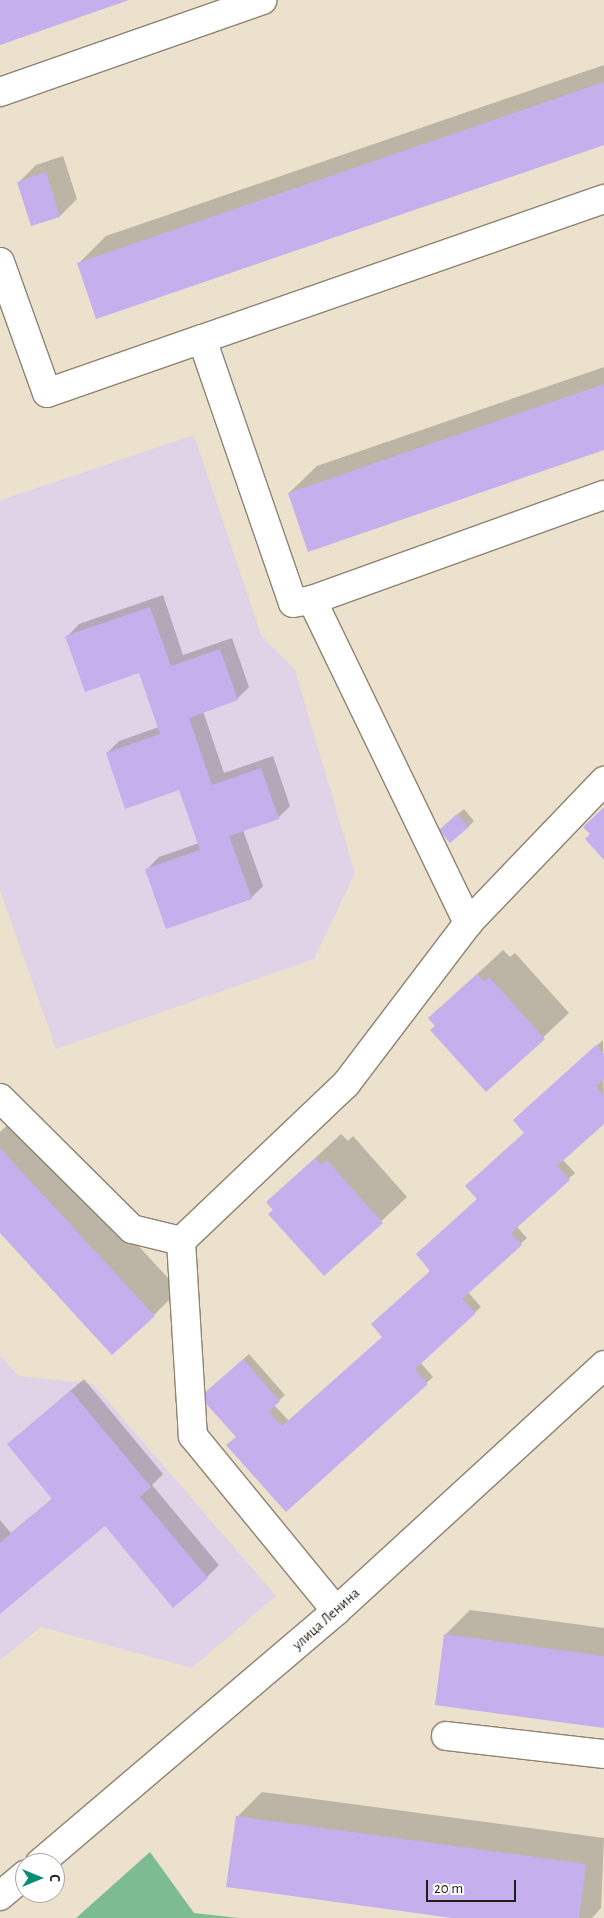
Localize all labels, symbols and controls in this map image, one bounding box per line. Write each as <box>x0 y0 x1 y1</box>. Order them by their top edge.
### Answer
street label: улица Ленина <box>289 1584 363 1654</box>
north arrow <box>15 1853 65 1903</box>
scale bar <box>429 1870 519 1902</box>
text: С <box>47 1874 61 1882</box>
text: 20 m <box>434 1881 463 1896</box>

